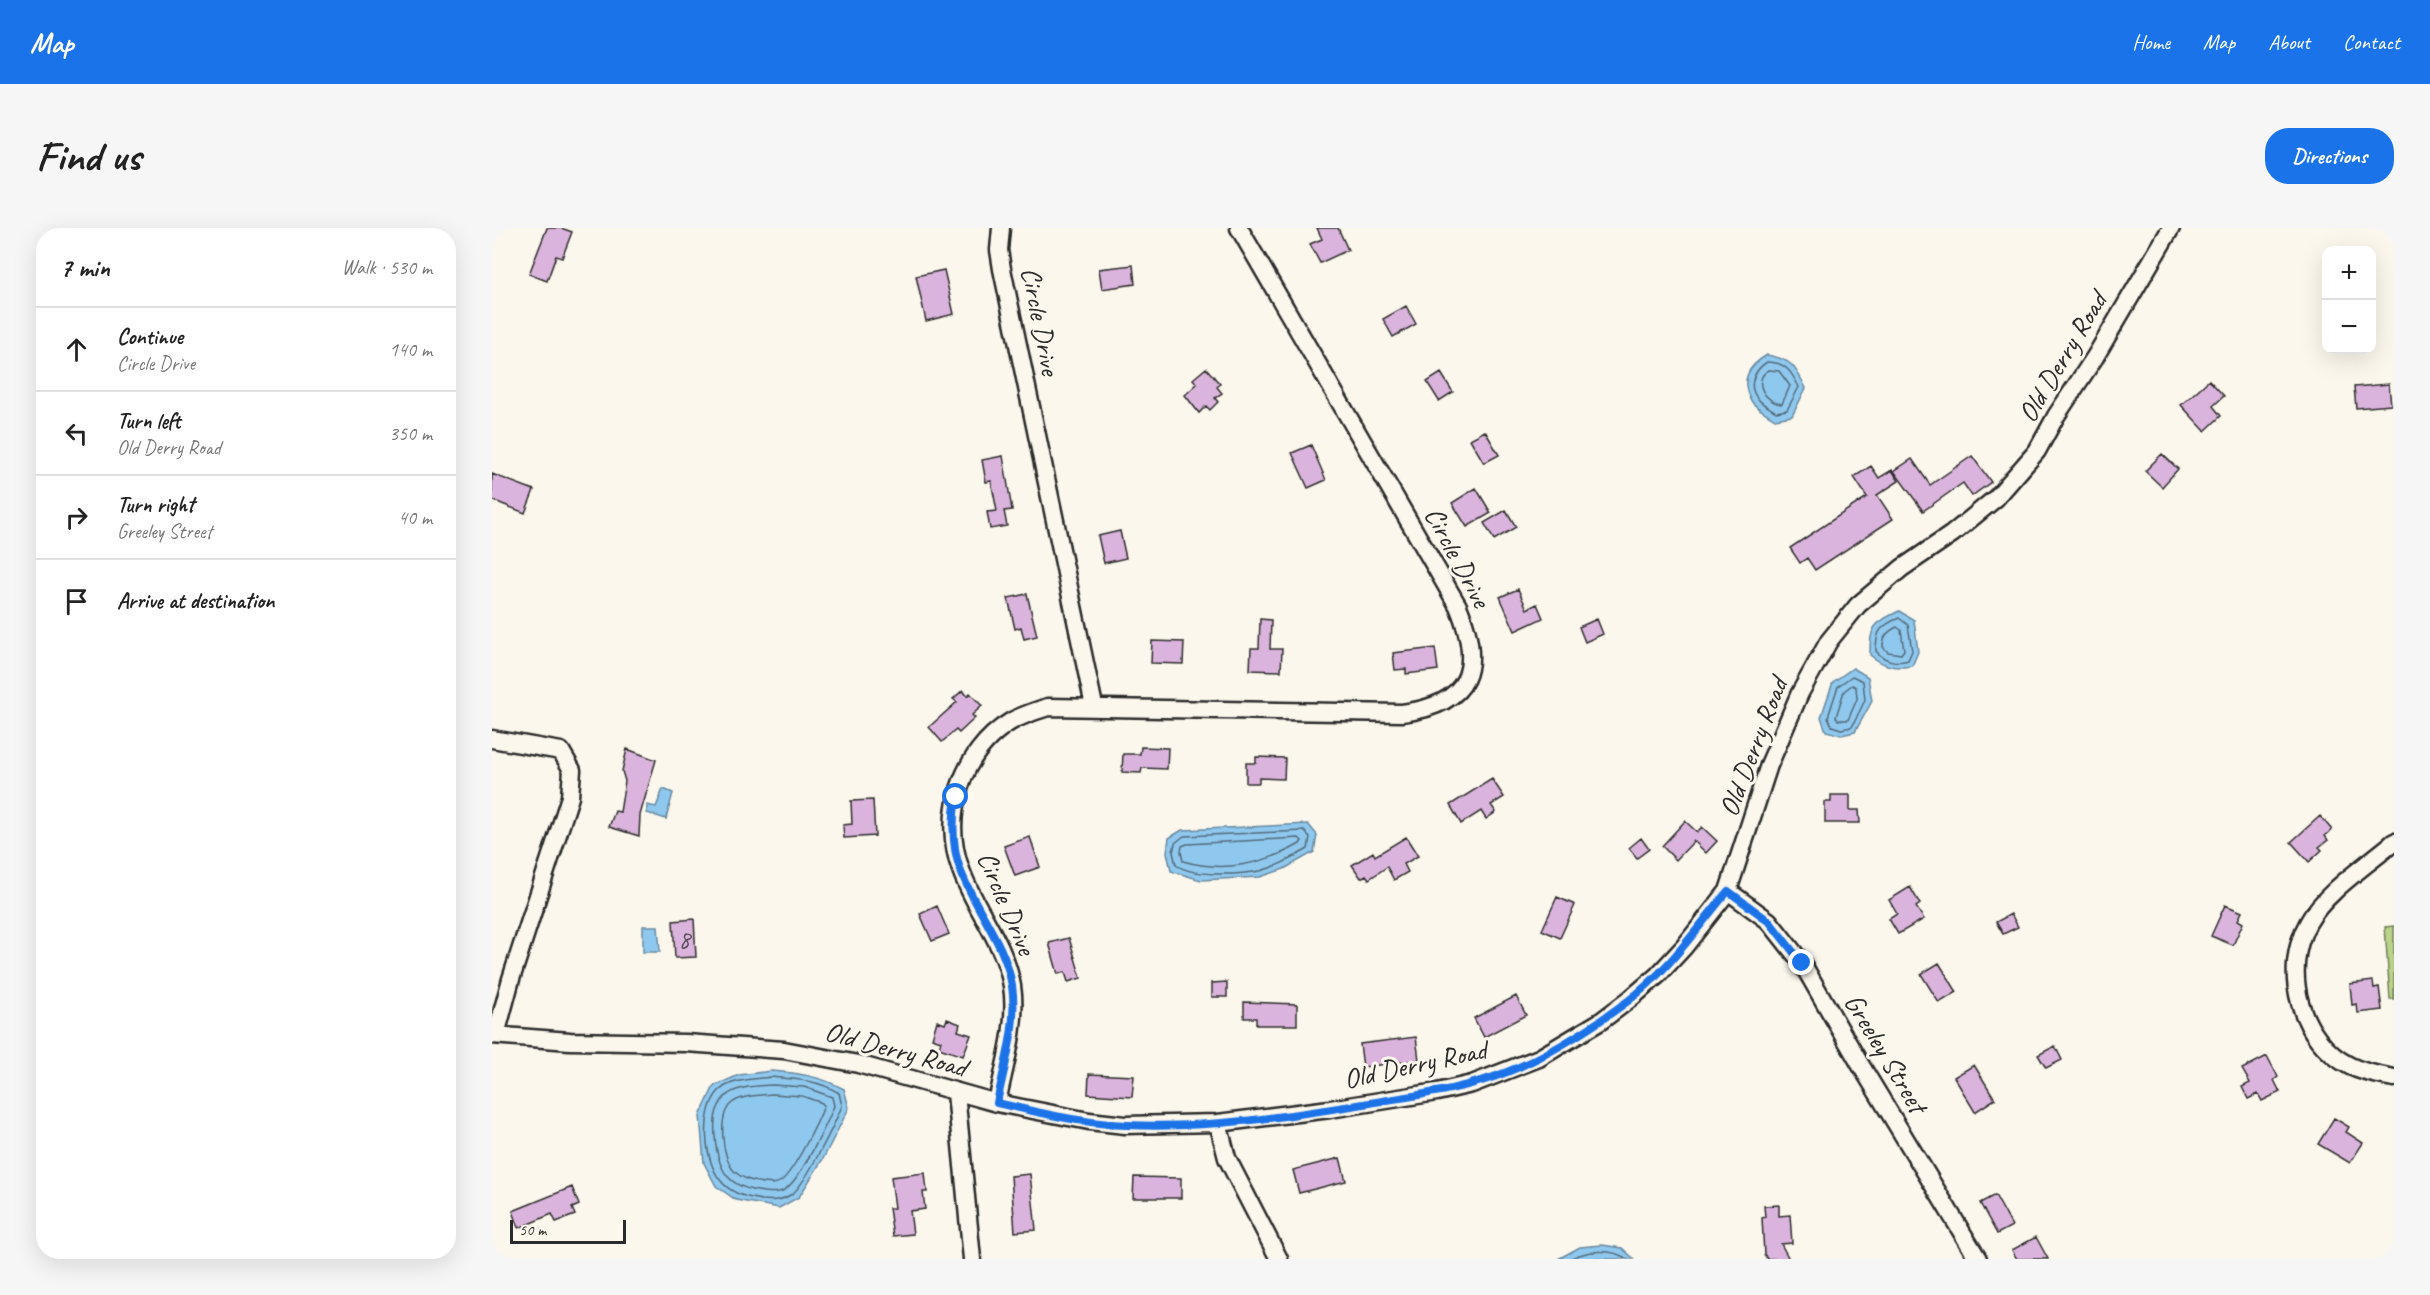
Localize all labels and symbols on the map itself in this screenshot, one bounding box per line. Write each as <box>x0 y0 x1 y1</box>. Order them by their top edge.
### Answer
street label: Circle Drive <box>1013 264 1069 380</box>
street label: Old Derry Road <box>2010 282 2116 428</box>
street label: Circle Drive <box>1417 501 1500 615</box>
street label: Old Derry Road <box>1711 669 1797 821</box>
route start <box>942 783 968 809</box>
street label: Circle Drive <box>970 846 1045 962</box>
house number: 8 <box>678 923 692 956</box>
route end <box>1788 949 1814 975</box>
street label: Greeley Street <box>1837 987 1937 1122</box>
street label: Old Derry Road <box>821 1013 975 1086</box>
street label: Old Derry Road <box>1340 1031 1494 1096</box>
scale bar <box>510 1217 626 1244</box>

